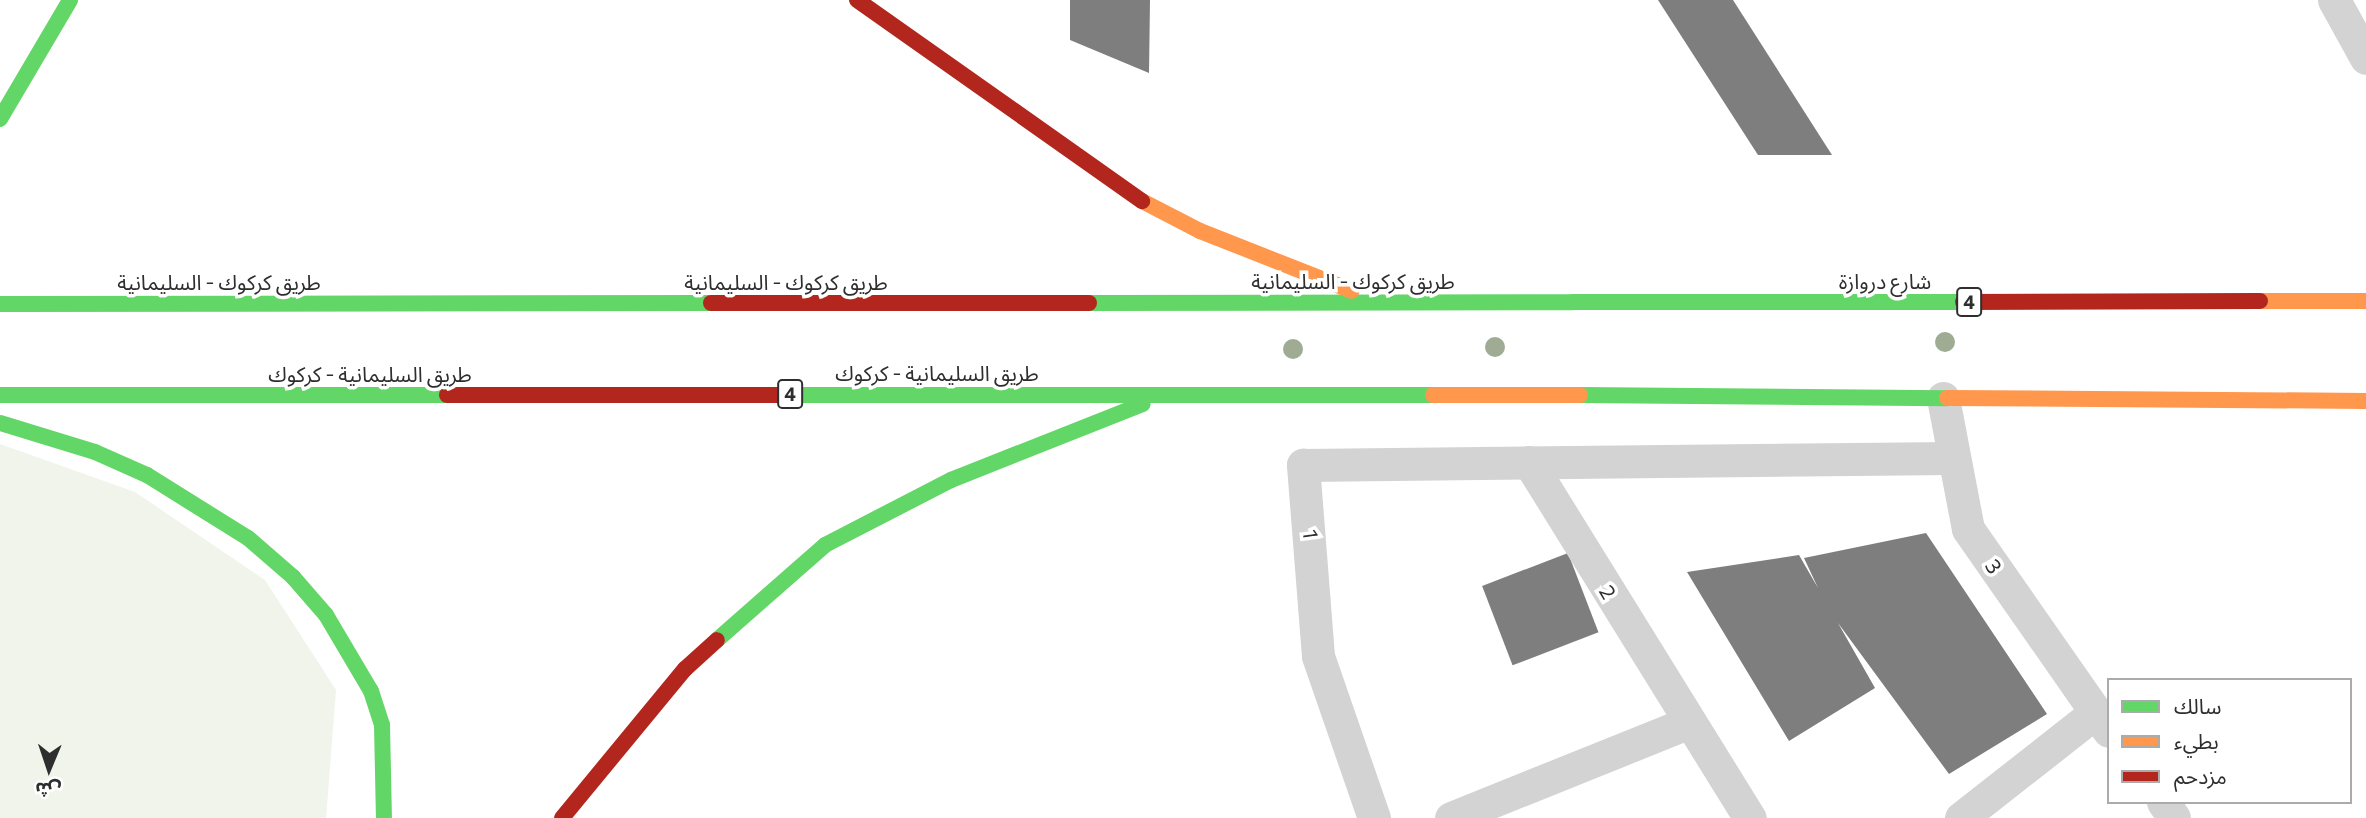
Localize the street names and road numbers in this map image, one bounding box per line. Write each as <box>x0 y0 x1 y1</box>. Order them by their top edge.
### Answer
street label: طريق كركوك - السليمانية <box>1251 268 1455 294</box>
street label: شارع دروازة <box>1839 268 1931 294</box>
street label: طريق كركوك - السليمانية <box>117 269 321 295</box>
street label: طريق كركوك - السليمانية <box>684 269 888 295</box>
road number: 4 <box>1955 286 1983 318</box>
street label: طريق السليمانية - كركوك <box>835 360 1039 386</box>
street label: طريق السليمانية - كركوك <box>268 361 472 387</box>
road number: 4 <box>776 378 804 410</box>
street label: 1 <box>1298 528 1324 540</box>
street label: 3 <box>1980 554 2008 578</box>
street label: 2 <box>1594 581 1622 603</box>

